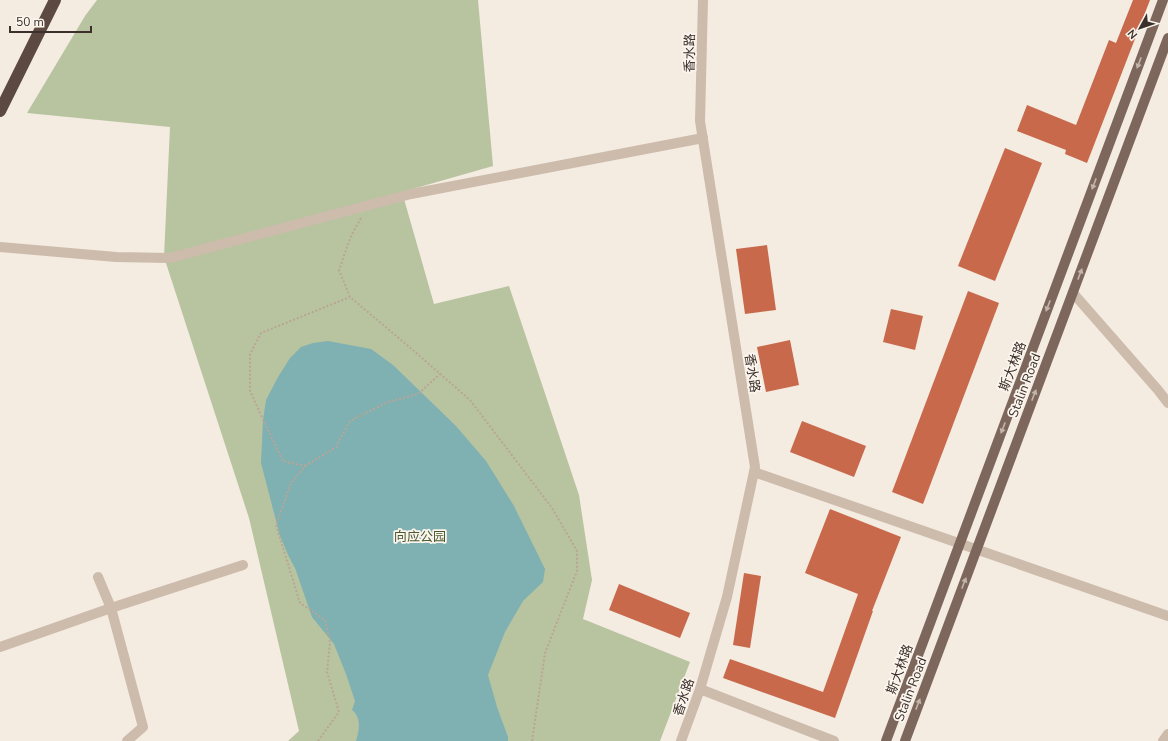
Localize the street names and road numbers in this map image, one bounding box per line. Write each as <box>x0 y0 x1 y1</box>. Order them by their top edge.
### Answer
street label: 香水路 <box>681 33 699 73</box>
street label: 斯大林路 <box>995 339 1031 394</box>
street label: Stalin Road <box>1004 351 1045 420</box>
street label: 香水路 <box>740 352 764 394</box>
street label: 斯大林路 <box>883 642 917 697</box>
street label: Stalin Road <box>890 655 931 724</box>
street label: 香水路 <box>669 676 699 719</box>

